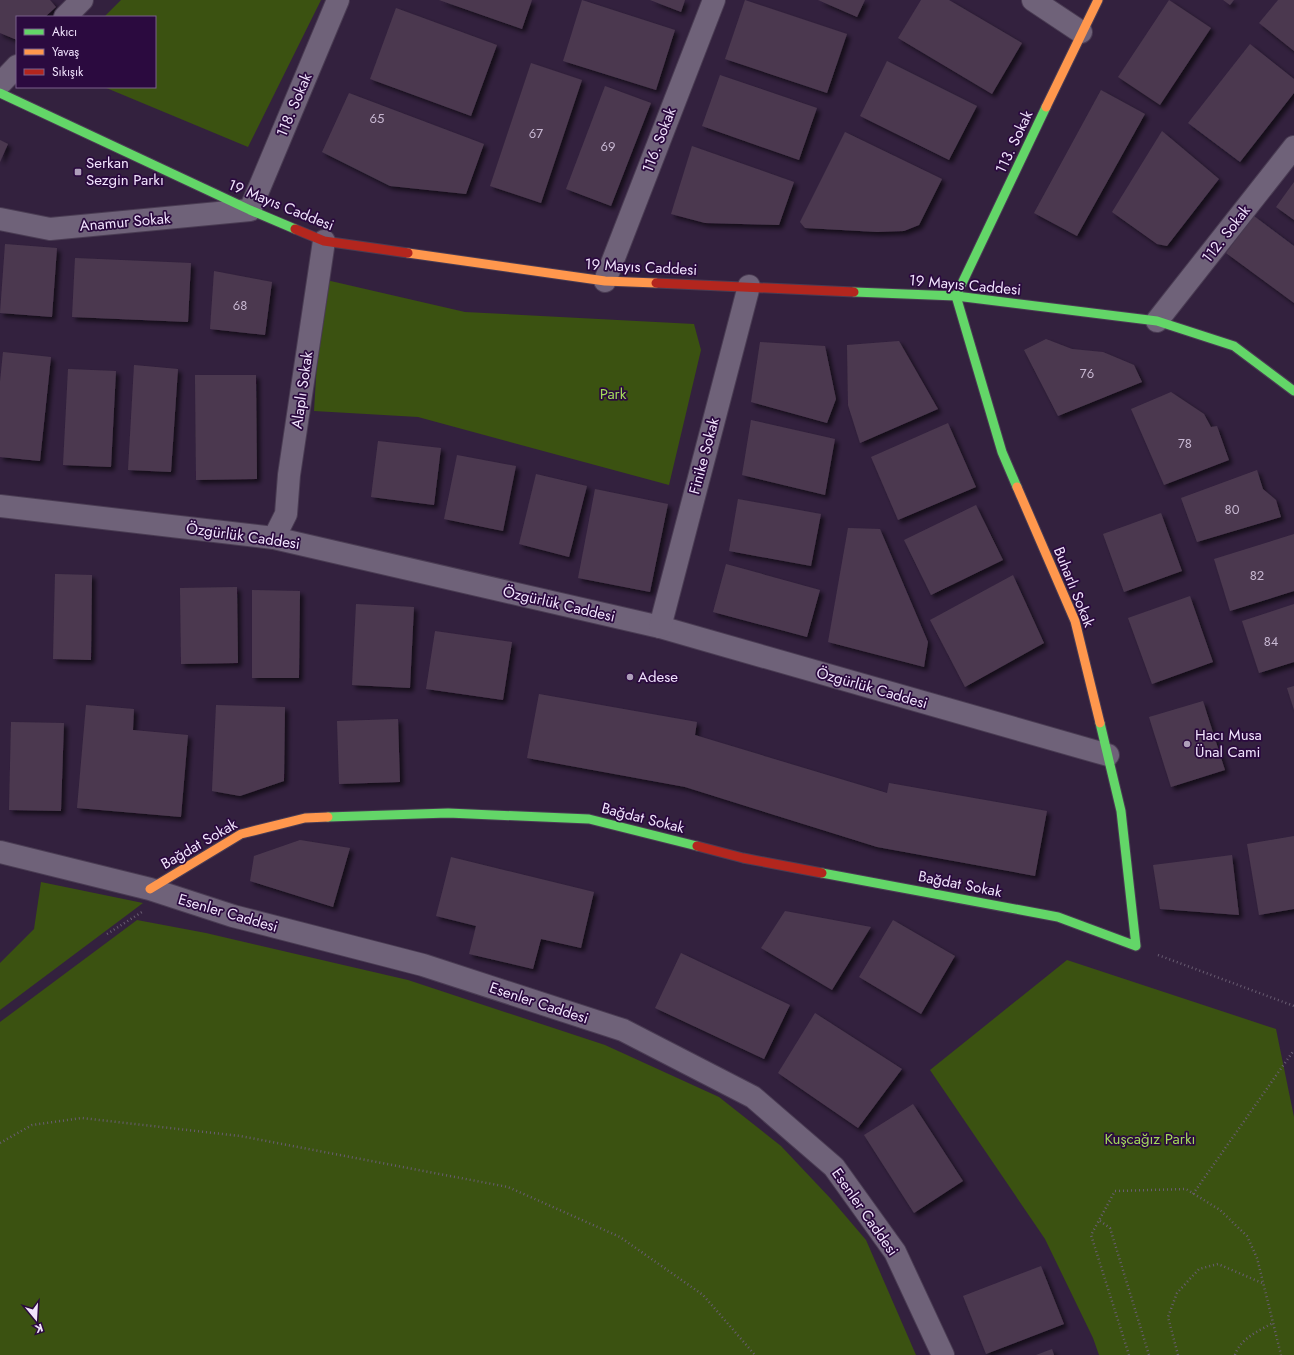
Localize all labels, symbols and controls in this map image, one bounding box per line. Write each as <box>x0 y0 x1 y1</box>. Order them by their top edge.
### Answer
legend <box>16 16 156 88</box>
text: Akıcı <box>52 23 77 41</box>
text: Yavaş <box>52 43 79 61</box>
text: Sıkışık <box>52 63 84 81</box>
street label: 118. Sokak <box>271 69 317 140</box>
street label: 116. Sokak <box>637 104 682 176</box>
street label: 113. Sokak <box>990 106 1038 177</box>
house number: 65 <box>370 109 384 128</box>
house number: 67 <box>529 124 543 143</box>
house number: 69 <box>601 137 615 156</box>
place label: Serkan Sezgin Parkı <box>86 152 164 191</box>
marker: Serkan Sezgin Parkı <box>73 167 83 177</box>
street label: 19 Mayıs Caddesi <box>225 174 337 236</box>
street label: 112. Sokak <box>1196 200 1256 268</box>
street label: Anamur Sokak <box>79 207 172 237</box>
street label: 19 Mayıs Caddesi <box>584 253 698 281</box>
street label: 19 Mayıs Caddesi <box>908 269 1022 301</box>
house number: 68 <box>233 296 247 315</box>
street label: Alaplı Sokak <box>286 350 318 430</box>
house number: 76 <box>1080 364 1094 383</box>
park label: Park <box>600 383 627 405</box>
street label: Finike Sokak <box>683 415 725 497</box>
house number: 78 <box>1178 434 1192 453</box>
house number: 80 <box>1225 500 1240 519</box>
street label: Özgürlük Caddesi <box>185 517 301 555</box>
street label: Buharlı Sokak <box>1048 543 1100 631</box>
house number: 82 <box>1250 566 1264 585</box>
street label: Özgürlük Caddesi <box>501 580 617 628</box>
house number: 84 <box>1264 632 1279 651</box>
street label: Özgürlük Caddesi <box>814 662 930 714</box>
place label: Adese <box>638 666 678 688</box>
marker: Adese <box>625 672 635 682</box>
place label: Hacı Musa Ünal Cami <box>1195 724 1262 763</box>
marker: Hacı Musa Ünal Cami <box>1182 739 1192 749</box>
street label: Bağdat Sokak <box>599 797 687 839</box>
street label: Bağdat Sokak <box>157 813 242 875</box>
street label: Bağdat Sokak <box>916 865 1004 903</box>
street label: Esenler Caddesi <box>175 888 281 938</box>
street label: Esenler Caddesi <box>487 977 591 1029</box>
park label: Kuşcağız Parkı <box>1105 1128 1195 1150</box>
street label: Esenler Caddesi <box>826 1164 904 1260</box>
north arrow <box>16 1299 56 1339</box>
text: K <box>33 1320 45 1337</box>

